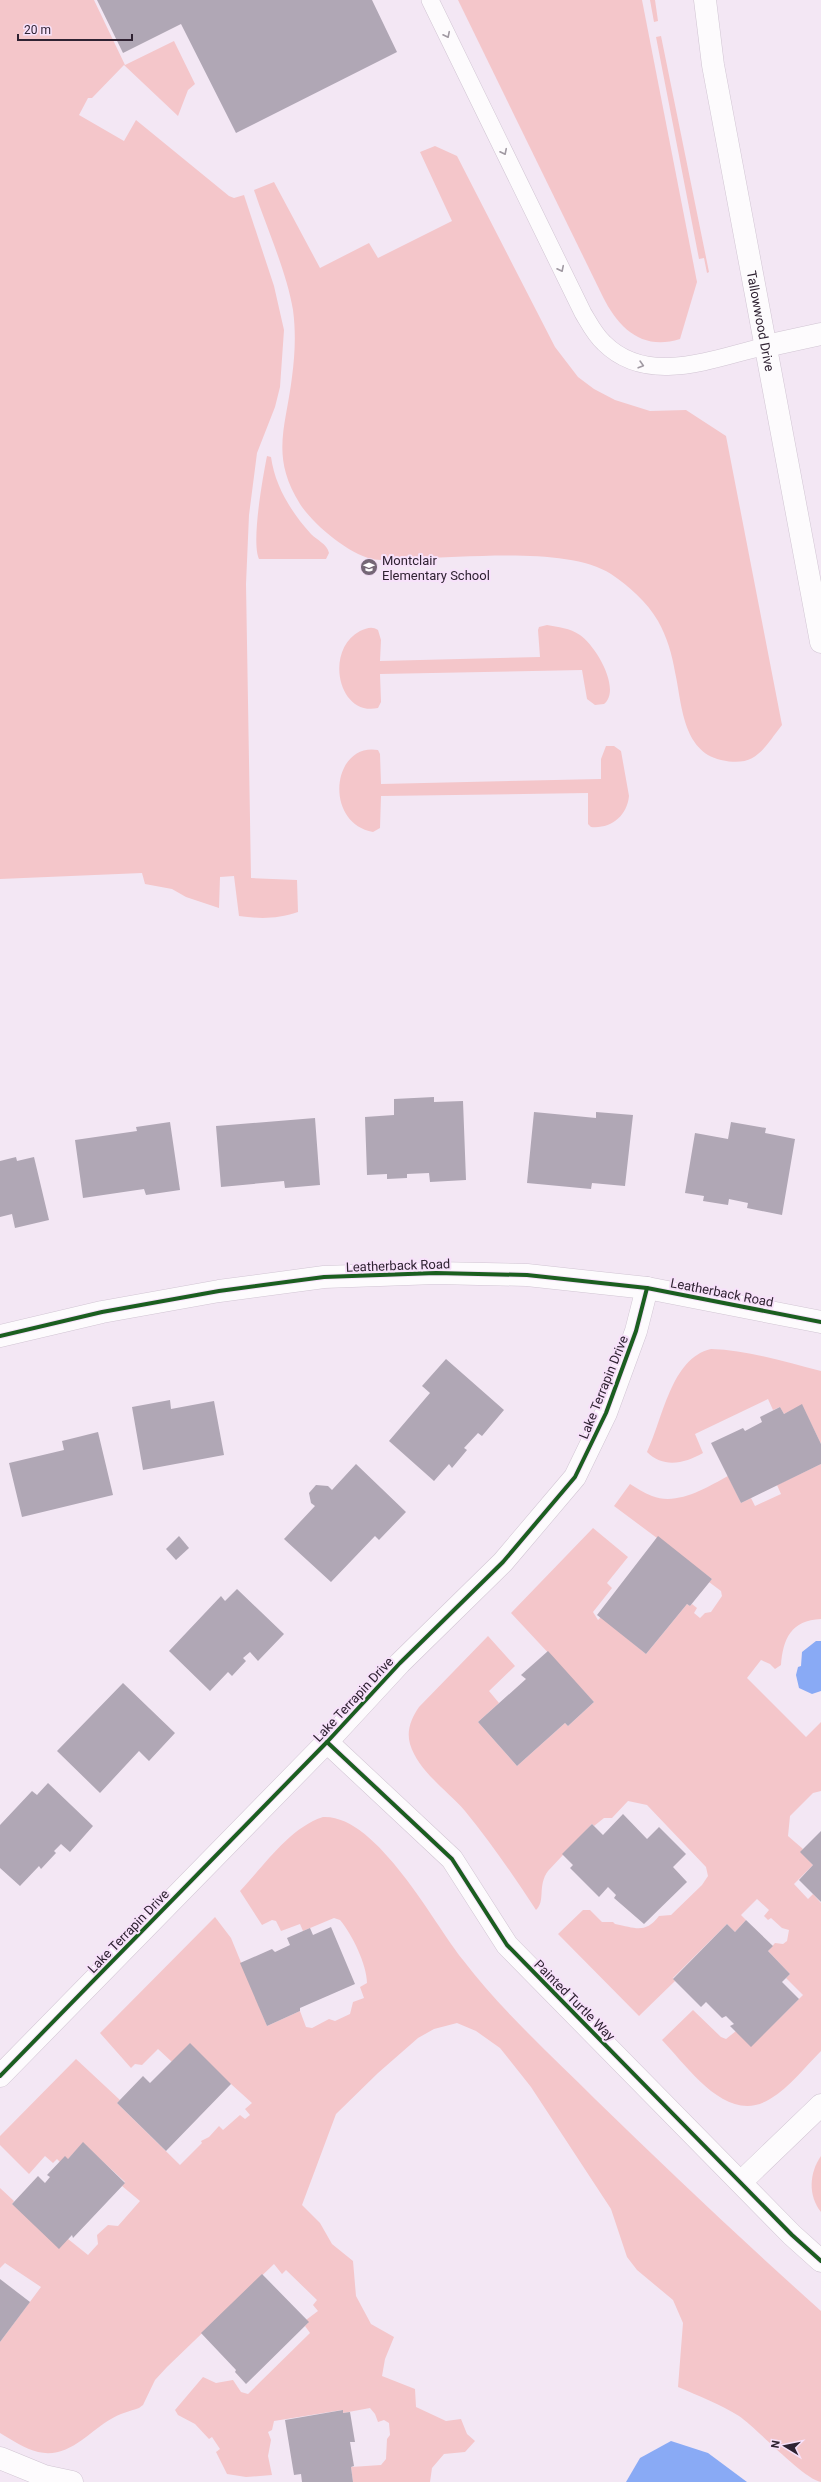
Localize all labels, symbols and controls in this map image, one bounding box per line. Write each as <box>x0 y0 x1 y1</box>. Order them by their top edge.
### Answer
scale bar <box>18 16 132 42</box>
text: 20 m <box>24 23 51 37</box>
one-way arrow <box>442 31 450 38</box>
one-way arrow <box>499 148 507 155</box>
one-way arrow <box>556 264 564 272</box>
street label: Tallowwood Drive <box>744 270 777 373</box>
one-way arrow <box>637 360 644 369</box>
place label: Montclair Elementary School <box>382 553 490 583</box>
school or university icon: Montclair Elementary School <box>359 557 379 577</box>
street label: Leatherback Road <box>346 1256 450 1275</box>
street label: Leatherback Road <box>669 1275 775 1310</box>
street label: Lake Terrapin Drive <box>576 1333 631 1441</box>
street label: Lake Terrapin Drive <box>310 1654 396 1745</box>
street label: Lake Terrapin Drive <box>85 1886 172 1976</box>
street label: Painted Turtle Way <box>531 1957 618 2044</box>
north arrow <box>765 2426 805 2466</box>
text: N <box>769 2439 783 2449</box>

